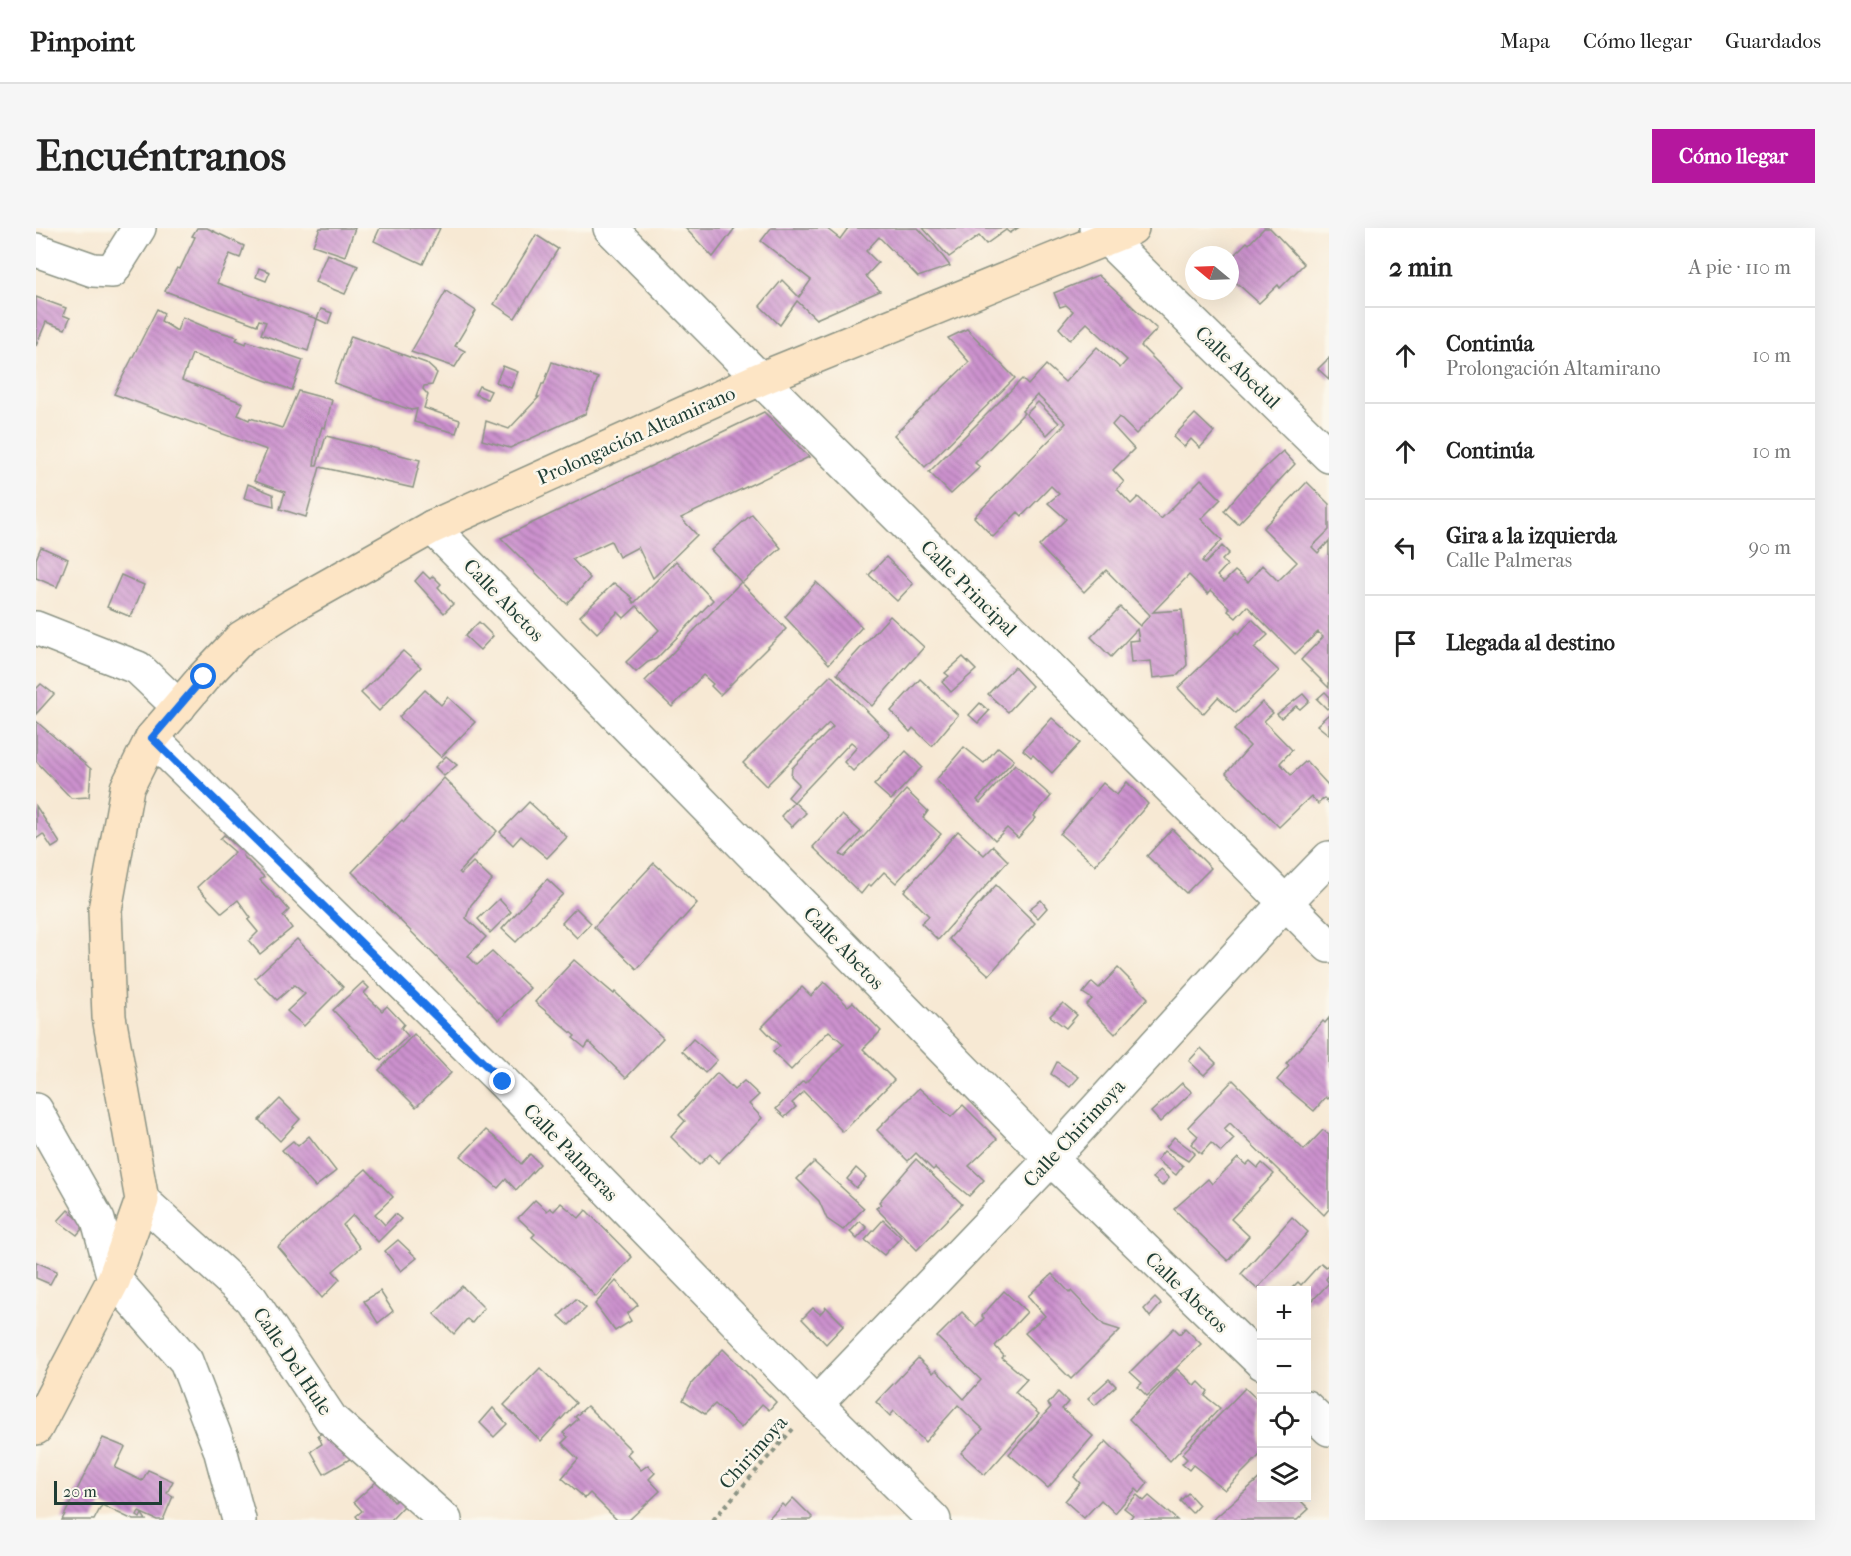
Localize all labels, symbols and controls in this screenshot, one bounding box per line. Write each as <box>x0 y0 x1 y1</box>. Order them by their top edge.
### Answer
text: Pinpoint <box>30 25 135 58</box>
text: Mapa <box>1500 29 1550 53</box>
text: Cómo llegar <box>1583 29 1692 53</box>
text: Guardados <box>1725 29 1821 53</box>
button: Cómo llegar <box>1652 129 1815 183</box>
text: Encuéntranos <box>36 132 286 181</box>
north arrow <box>1185 246 1239 300</box>
text: 2 min <box>1389 252 1452 283</box>
text: A pie · 110 m <box>1689 256 1791 279</box>
street label: Calle Abedul <box>1191 321 1285 414</box>
text: Continúa <box>1446 331 1534 357</box>
icon: ahead <box>1389 339 1422 372</box>
text: 10 m <box>1752 344 1791 367</box>
text: Prolongación Altamirano <box>1446 357 1661 380</box>
street label: Prolongación Altamirano <box>534 381 739 490</box>
icon: ahead <box>1389 435 1422 468</box>
text: Continúa <box>1446 438 1534 464</box>
text: 10 m <box>1752 440 1791 463</box>
text: Gira a la izquierda <box>1446 523 1617 549</box>
icon: left <box>1389 531 1422 564</box>
street label: Calle Principal <box>916 536 1022 641</box>
text: 90 m <box>1749 536 1791 559</box>
text: Calle Palmeras <box>1446 549 1572 572</box>
street label: Calle Abetos <box>459 554 549 646</box>
icon: arrive <box>1389 627 1422 660</box>
text: Llegada al destino <box>1446 630 1615 656</box>
route start <box>190 663 216 689</box>
street label: Calle Abetos <box>799 902 889 994</box>
route end <box>489 1068 515 1094</box>
street label: Calle Chirimoya <box>1019 1074 1131 1192</box>
street label: Calle Palmeras <box>519 1099 623 1206</box>
street label: Calle Abetos <box>1141 1247 1233 1337</box>
map controls <box>1257 1286 1311 1502</box>
button: + <box>1257 1286 1311 1340</box>
street label: Calle Del Hule <box>248 1303 337 1420</box>
button: − <box>1257 1340 1311 1394</box>
button: locate <box>1257 1394 1311 1448</box>
street label: Chirimoya <box>714 1410 793 1494</box>
button: layers <box>1257 1448 1311 1502</box>
scale bar <box>54 1478 162 1506</box>
text: 20 m <box>63 1482 97 1501</box>

